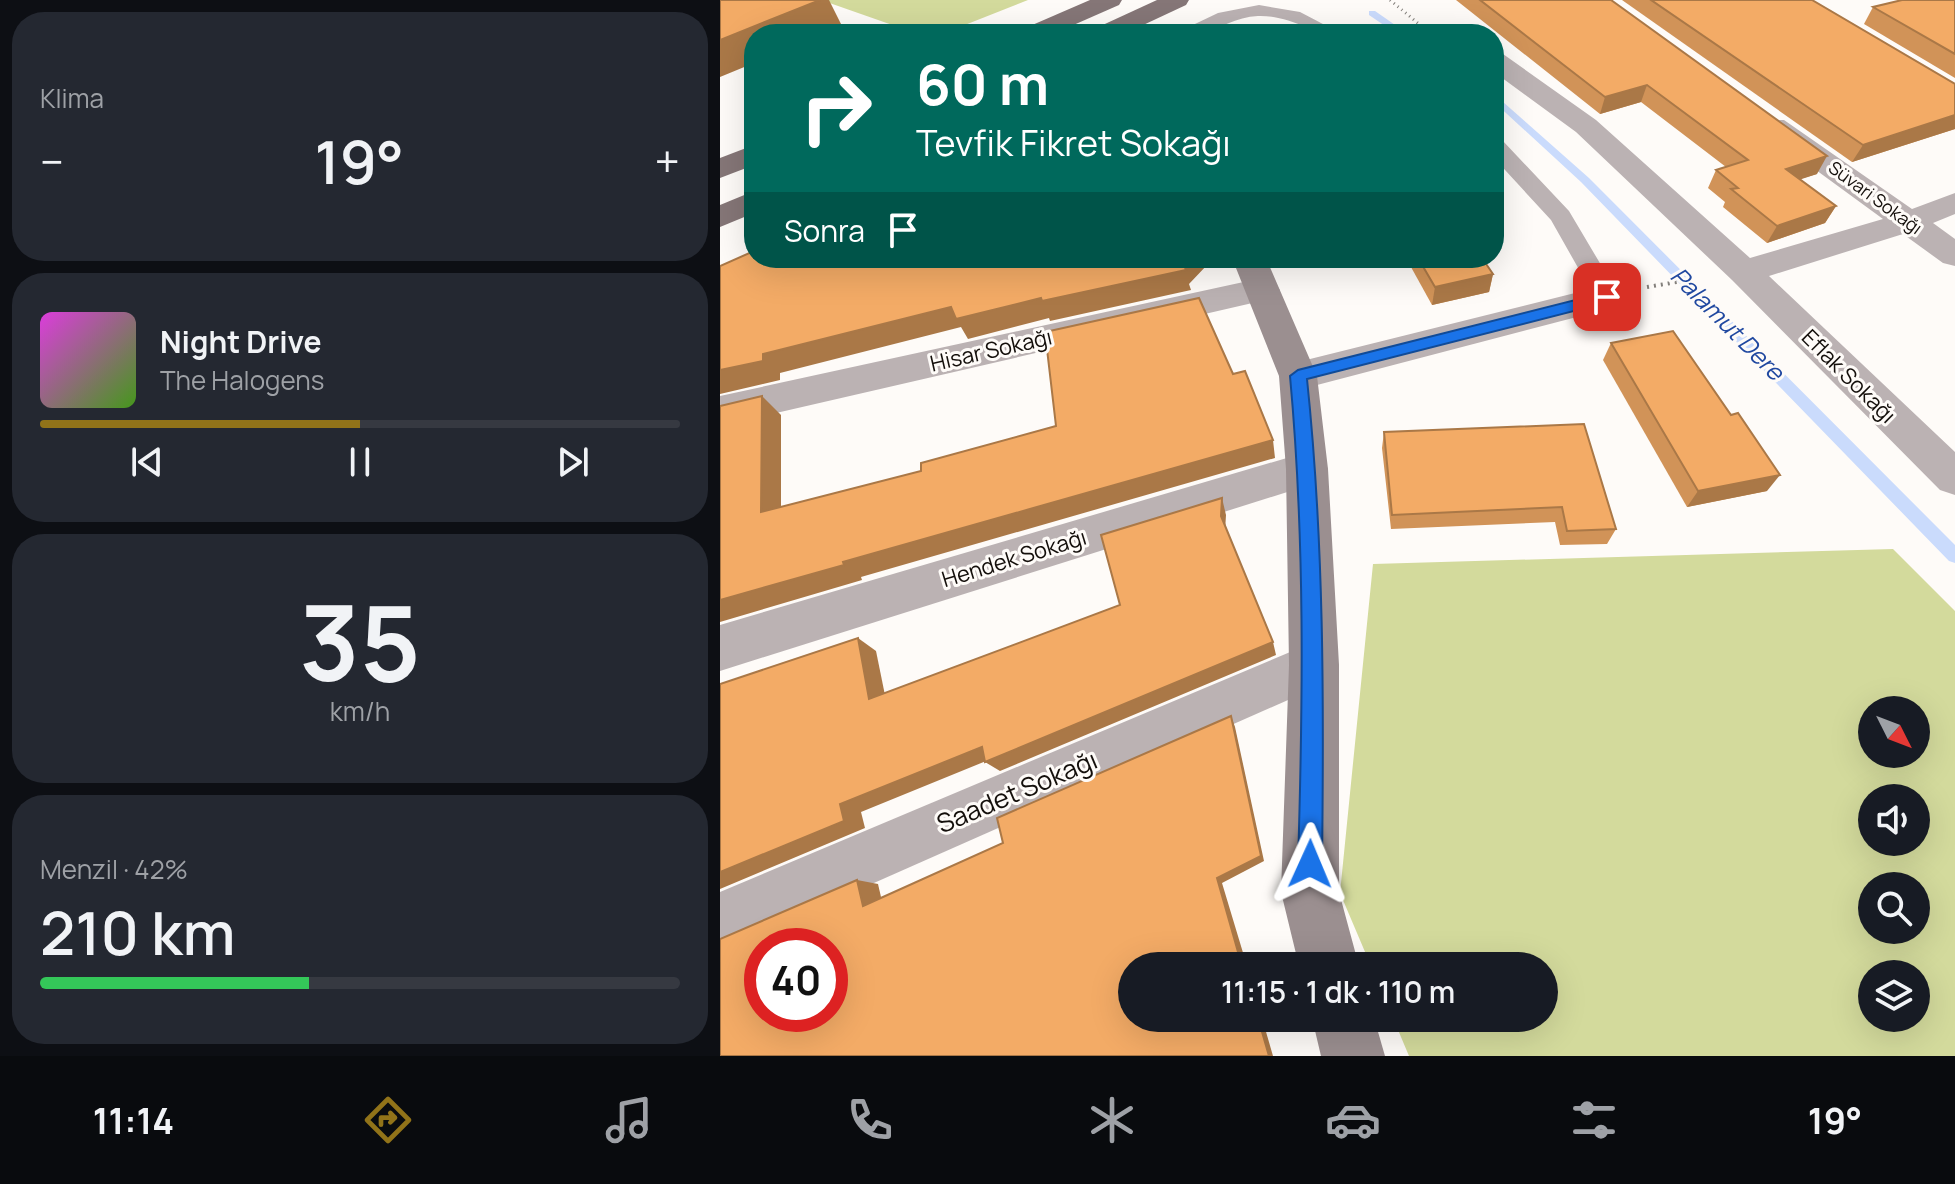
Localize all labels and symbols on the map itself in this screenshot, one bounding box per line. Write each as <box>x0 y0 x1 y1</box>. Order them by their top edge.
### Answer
street label: Süvari Sokağı <box>1824 155 1927 239</box>
water label: Palamut Dere <box>1664 259 1793 388</box>
pin <box>1573 263 1641 331</box>
street label: Hisar Sokağı <box>927 321 1055 379</box>
street label: Eflak Sokağı <box>1795 322 1903 430</box>
street label: Hendek Sokağı <box>938 522 1090 594</box>
north arrow <box>1858 696 1930 768</box>
street label: Saadet Sokağı <box>931 741 1103 841</box>
position arrow <box>1268 822 1352 906</box>
speed limit sign: 40 <box>744 928 848 1032</box>

